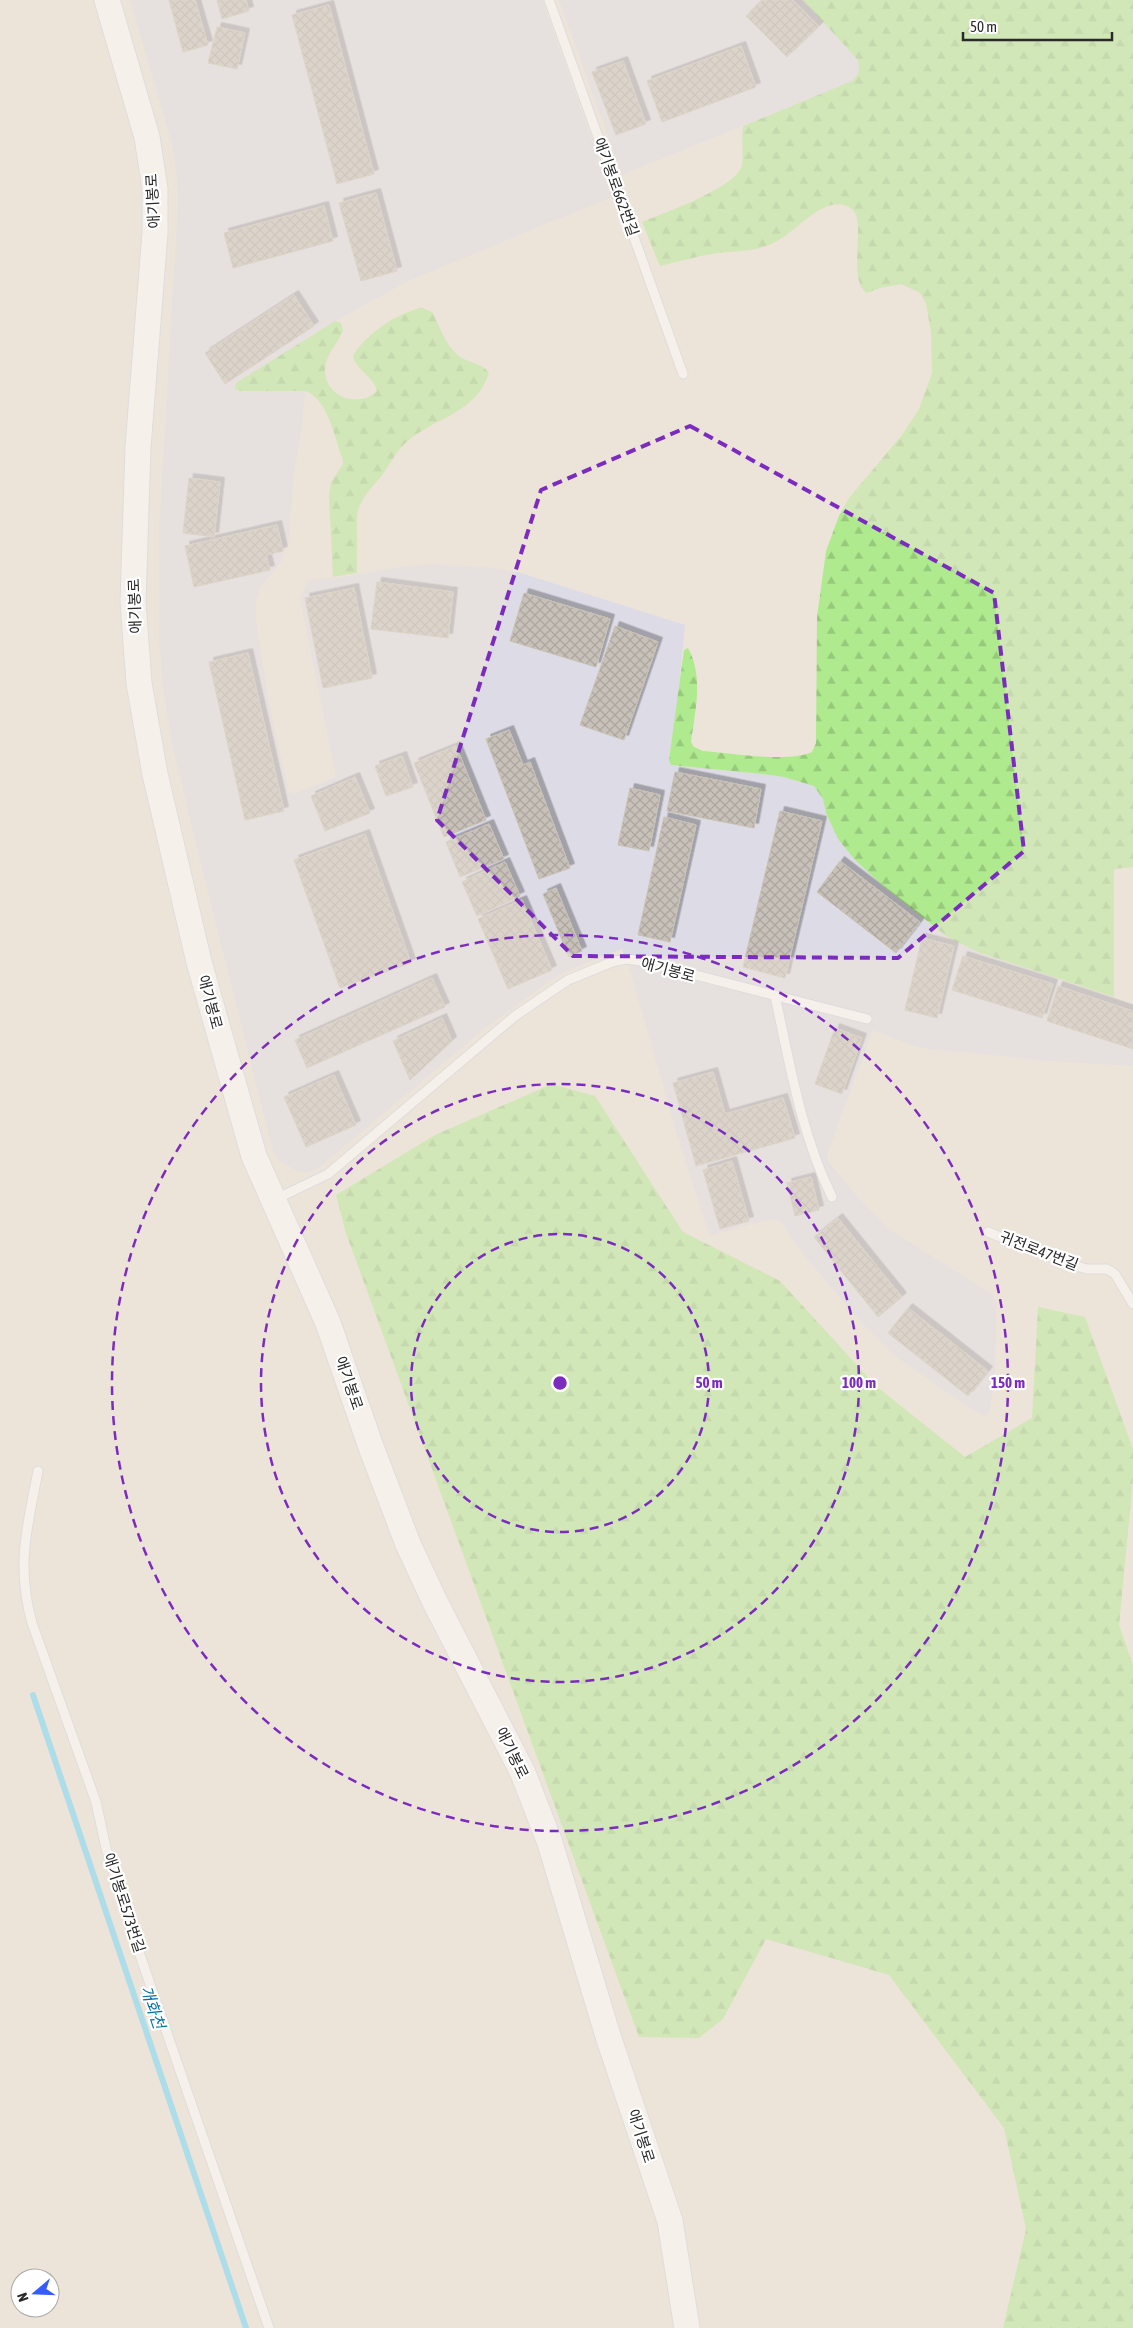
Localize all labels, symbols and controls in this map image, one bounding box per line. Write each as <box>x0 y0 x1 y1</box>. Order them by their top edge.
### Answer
scale bar <box>963 10 1112 42</box>
text: 50 m <box>970 18 997 35</box>
street label: 애기봉로662번길 <box>591 135 642 239</box>
street label: 애기봉로 <box>143 173 162 229</box>
street label: 애기봉로 <box>125 578 144 634</box>
street label: 애기봉로 <box>639 954 697 985</box>
street label: 애기봉로 <box>195 973 226 1031</box>
street label: 귀전로47번길 <box>997 1228 1081 1273</box>
street label: 애기봉로 <box>332 1354 366 1412</box>
centre of rings <box>551 1374 569 1392</box>
text: 50 m <box>696 1374 723 1391</box>
text: 100 m <box>842 1374 876 1391</box>
text: 150 m <box>991 1374 1025 1391</box>
street label: 애기봉로 <box>493 1724 532 1781</box>
street label: 애기봉로573번길 <box>100 1851 149 1955</box>
water label: 개화천 <box>137 1983 169 2033</box>
street label: 애기봉로 <box>625 2107 658 2165</box>
north arrow <box>10 2268 60 2318</box>
text: N <box>14 2291 32 2304</box>

